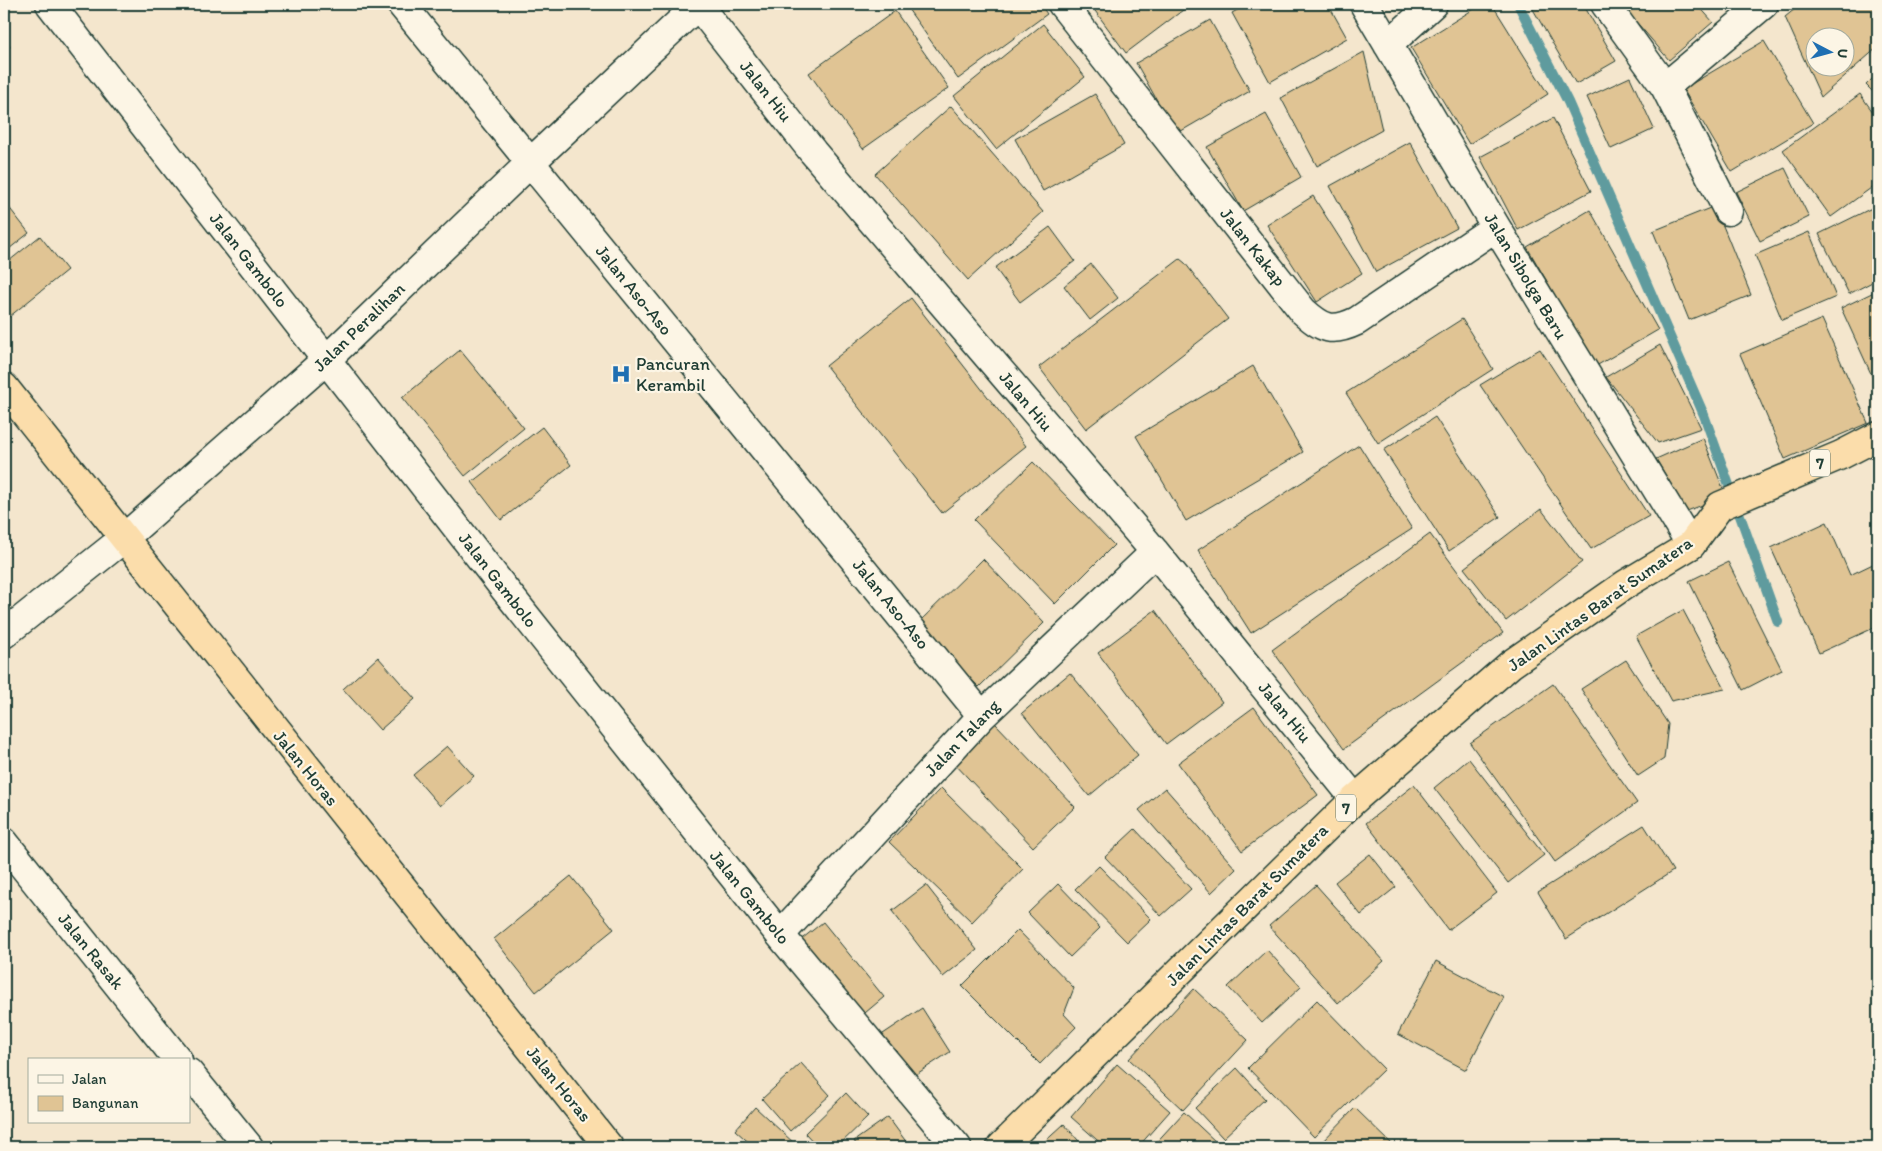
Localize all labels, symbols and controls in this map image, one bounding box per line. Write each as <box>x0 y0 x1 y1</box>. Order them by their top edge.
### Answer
north arrow <box>1804 28 1854 78</box>
text: U <box>1833 48 1851 59</box>
street label: Jalan Hiu <box>735 56 797 126</box>
street label: Jalan Kakap <box>1215 203 1291 291</box>
street label: Jalan Gambolo <box>205 208 293 312</box>
street label: Jalan Sibolga Baru <box>1480 209 1573 343</box>
street label: Jalan Aso-Aso <box>591 240 677 340</box>
street label: Jalan Peralihan <box>308 278 410 376</box>
place label: Pancuran Kerambil <box>636 353 710 396</box>
hospital icon: Pancuran Kerambil <box>610 363 632 385</box>
street label: Jalan Hiu <box>994 366 1058 436</box>
road number: 7 <box>1810 449 1830 476</box>
street label: Jalan Gambolo <box>454 528 542 632</box>
street label: Jalan Lintas Barat Sumatera <box>1503 531 1697 676</box>
street label: Jalan Aso-Aso <box>848 554 934 654</box>
street label: Jalan Hiu <box>1254 677 1316 747</box>
street label: Jalan Talang <box>920 694 1005 781</box>
street label: Jalan Horas <box>269 726 343 810</box>
road number: 7 <box>1336 794 1356 821</box>
street label: Jalan Lintas Barat Sumatera <box>1161 819 1333 991</box>
street label: Jalan Gambolo <box>705 845 795 949</box>
street label: Jalan Rasak <box>53 908 129 994</box>
street label: Jalan Horas <box>522 1042 596 1126</box>
legend <box>28 1058 190 1124</box>
text: Jalan <box>72 1070 106 1088</box>
text: Bangunan <box>72 1094 139 1112</box>

